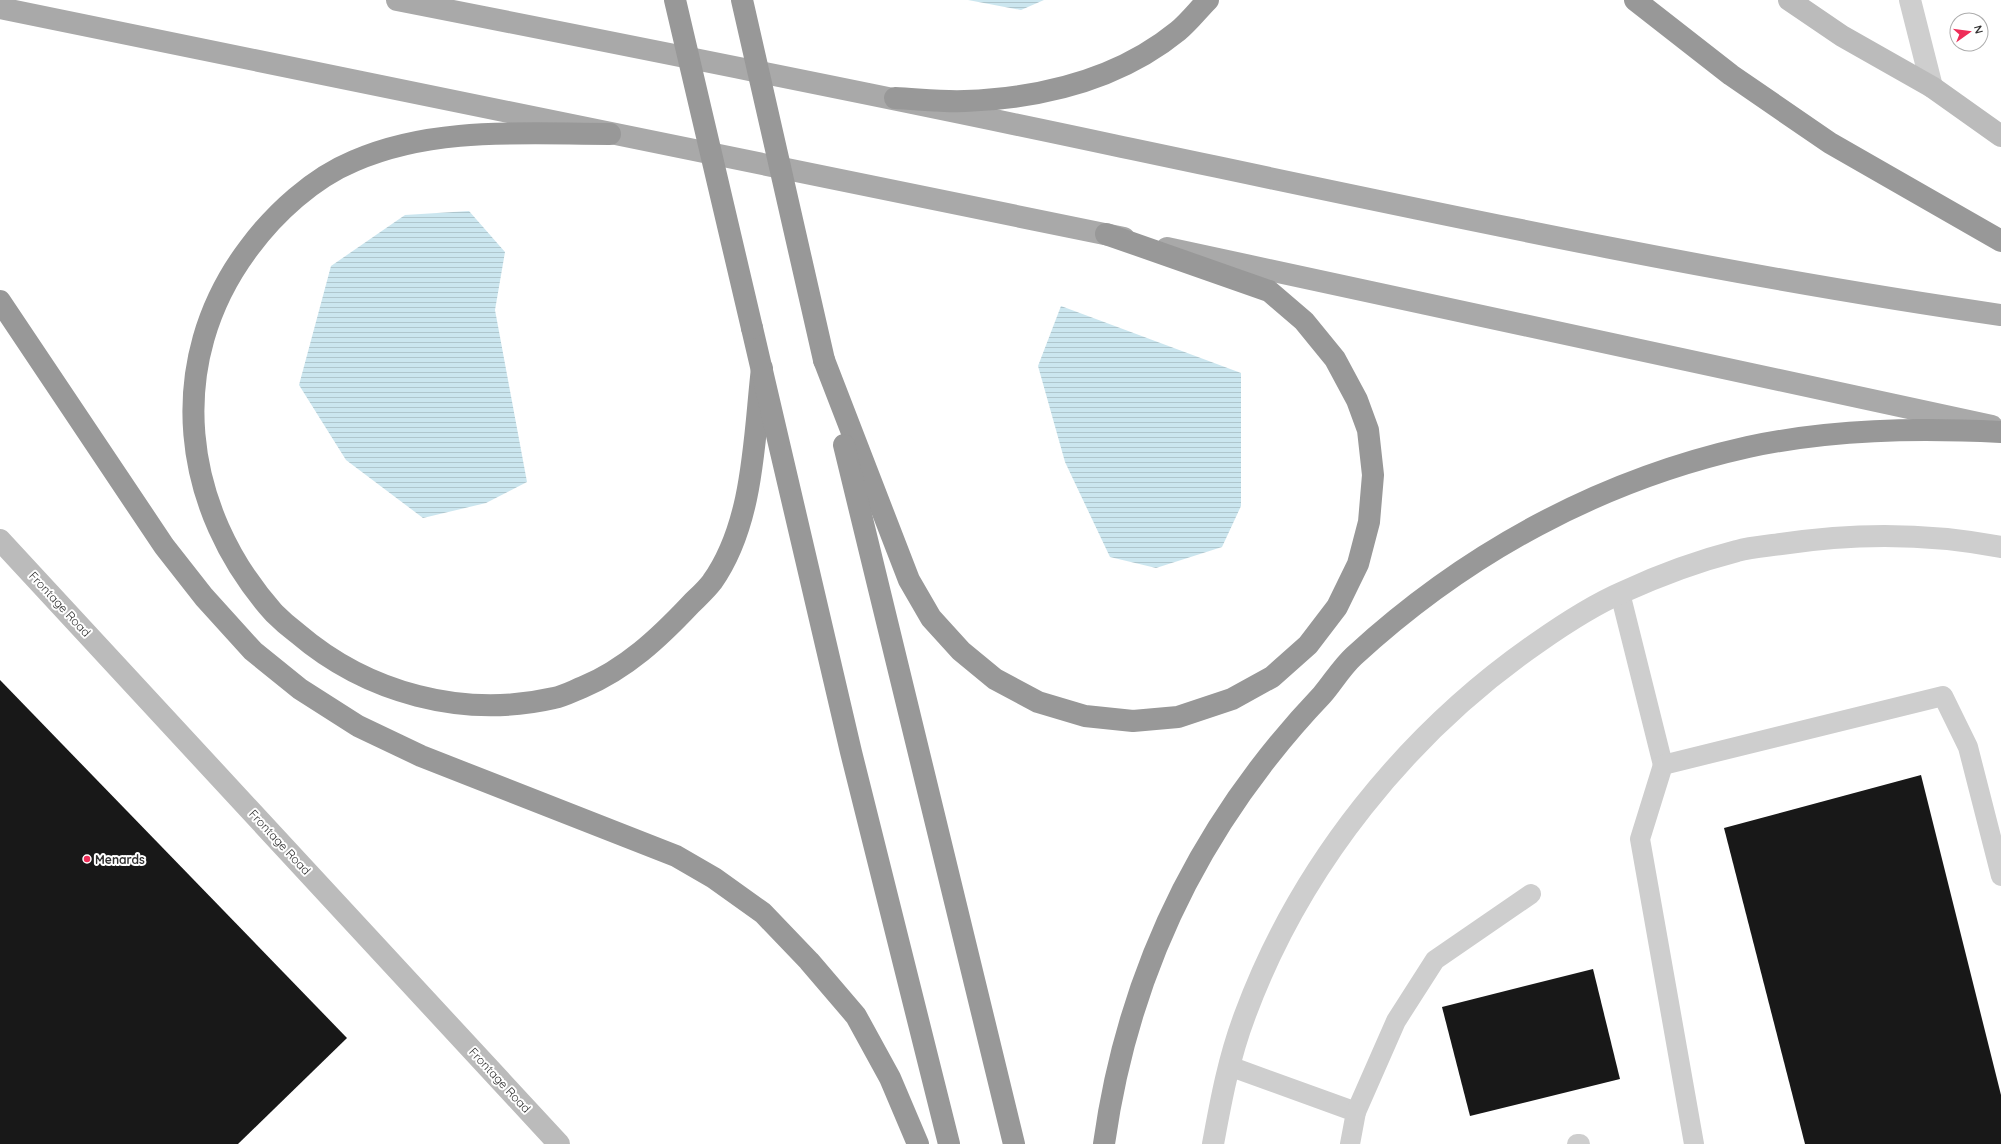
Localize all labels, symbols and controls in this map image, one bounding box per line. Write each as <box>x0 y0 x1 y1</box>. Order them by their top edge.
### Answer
north arrow <box>1949 12 1989 52</box>
text: N <box>1971 24 1986 35</box>
street label: Frontage Road <box>26 568 94 640</box>
street label: Frontage Road <box>246 806 314 878</box>
place label: Menards <box>95 852 145 867</box>
marker: Menards <box>82 854 92 864</box>
street label: Frontage Road <box>466 1044 534 1116</box>

